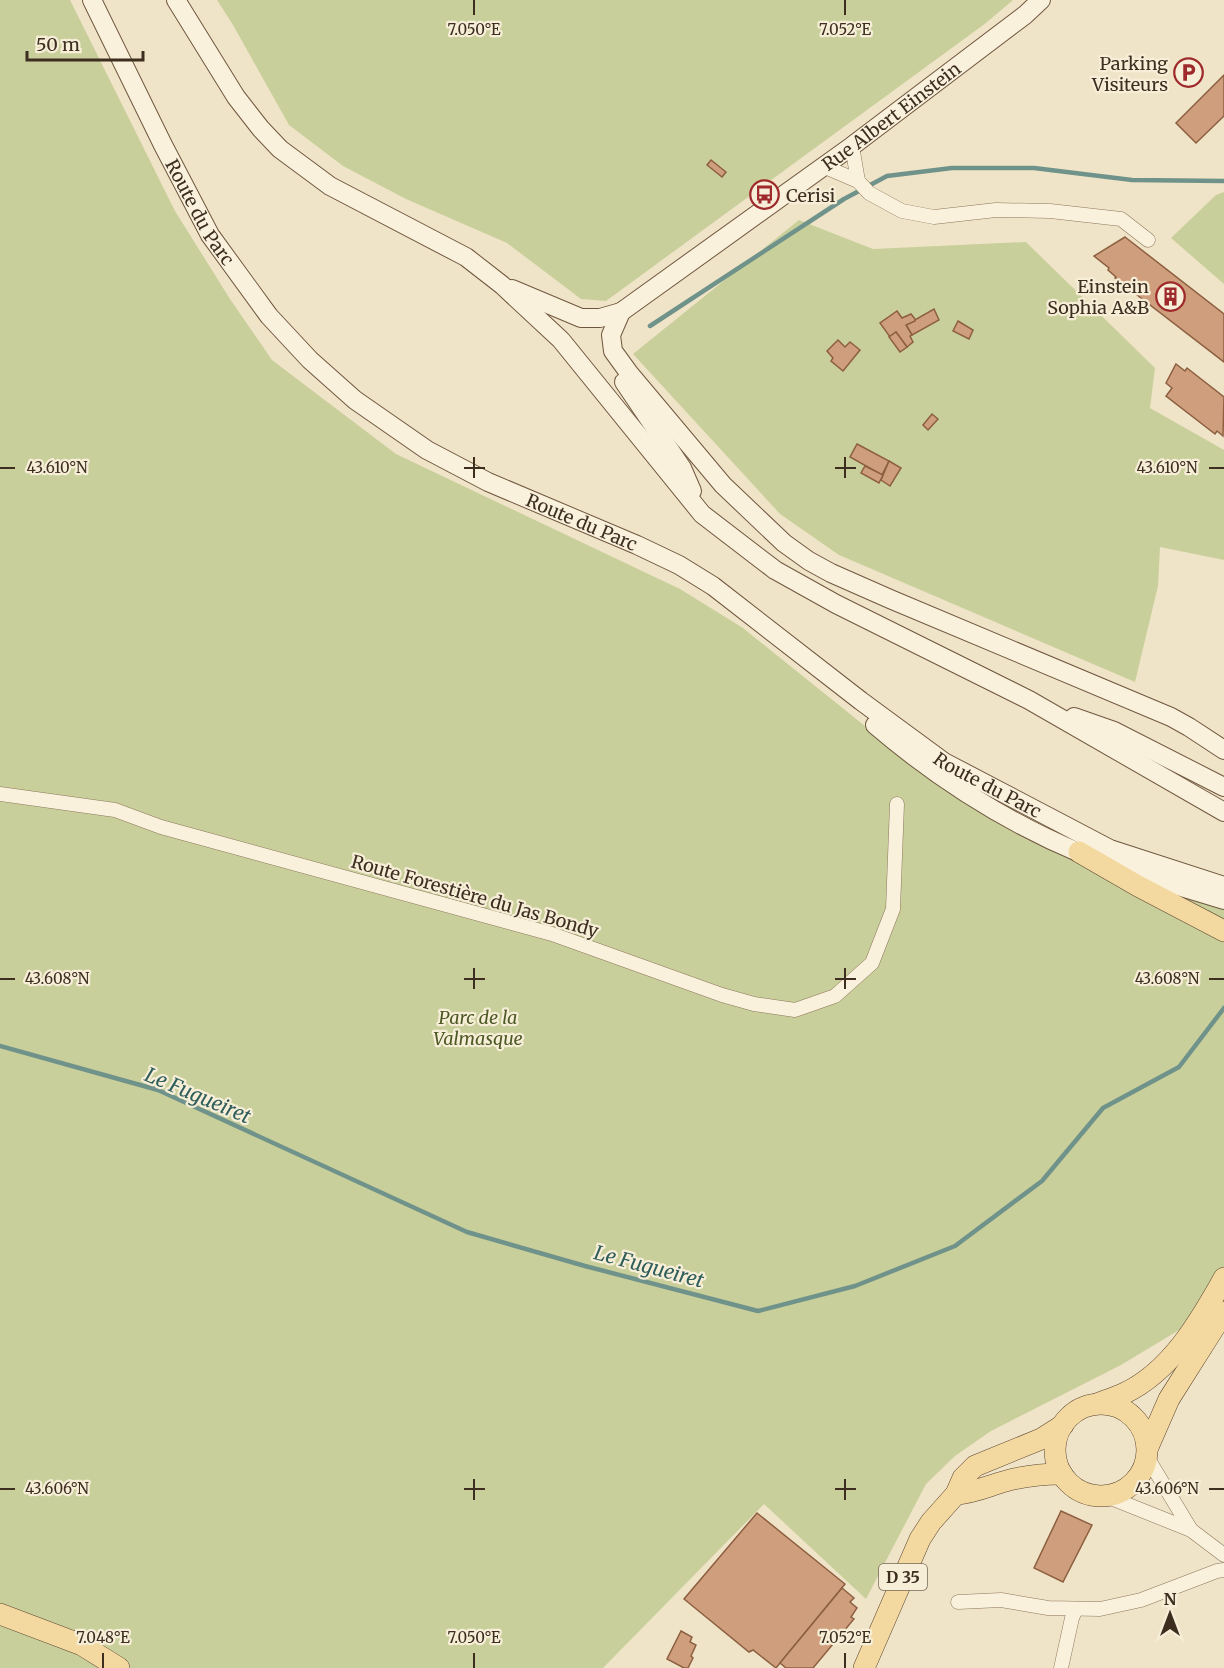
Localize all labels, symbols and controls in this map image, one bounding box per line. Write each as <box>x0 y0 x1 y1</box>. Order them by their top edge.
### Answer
text: 7.050°E <box>447 20 501 39</box>
text: 7.052°E <box>819 20 871 39</box>
scale bar <box>27 24 142 62</box>
text: 50 m <box>36 33 80 56</box>
place label: Parking Visiteurs <box>1091 52 1168 96</box>
street label: Rue Albert Einstein <box>817 57 965 175</box>
parking icon: Parking Visiteurs <box>1173 57 1205 89</box>
street label: Route du Parc <box>161 155 239 269</box>
bus stop icon: Cerisi <box>749 179 781 211</box>
place label: Cerisi <box>786 184 836 207</box>
place label: Einstein Sophia A&B <box>1047 275 1149 319</box>
building icon: Einstein Sophia A&B <box>1154 280 1186 312</box>
text: 43.610°N <box>27 458 88 477</box>
text: 43.610°N <box>1137 458 1198 477</box>
street label: Route du Parc <box>523 488 641 555</box>
street label: Route du Parc <box>929 747 1045 823</box>
street label: Route Forestière du Jas Bondy <box>349 850 602 943</box>
text: 43.608°N <box>25 969 90 988</box>
text: 43.608°N <box>1135 969 1200 988</box>
park label: Parc de la Valmasque <box>433 1006 523 1050</box>
water label: Le Fugueiret <box>141 1061 255 1129</box>
water label: Le Fugueiret <box>591 1239 707 1293</box>
text: 43.606°N <box>25 1479 89 1498</box>
text: 43.606°N <box>1135 1479 1199 1498</box>
road number: D 35 <box>879 1564 927 1590</box>
north arrow <box>1140 1584 1200 1644</box>
text: N <box>1164 1589 1177 1609</box>
text: 7.048°E <box>76 1628 130 1647</box>
text: 7.050°E <box>447 1628 501 1647</box>
text: 7.052°E <box>819 1628 871 1647</box>

